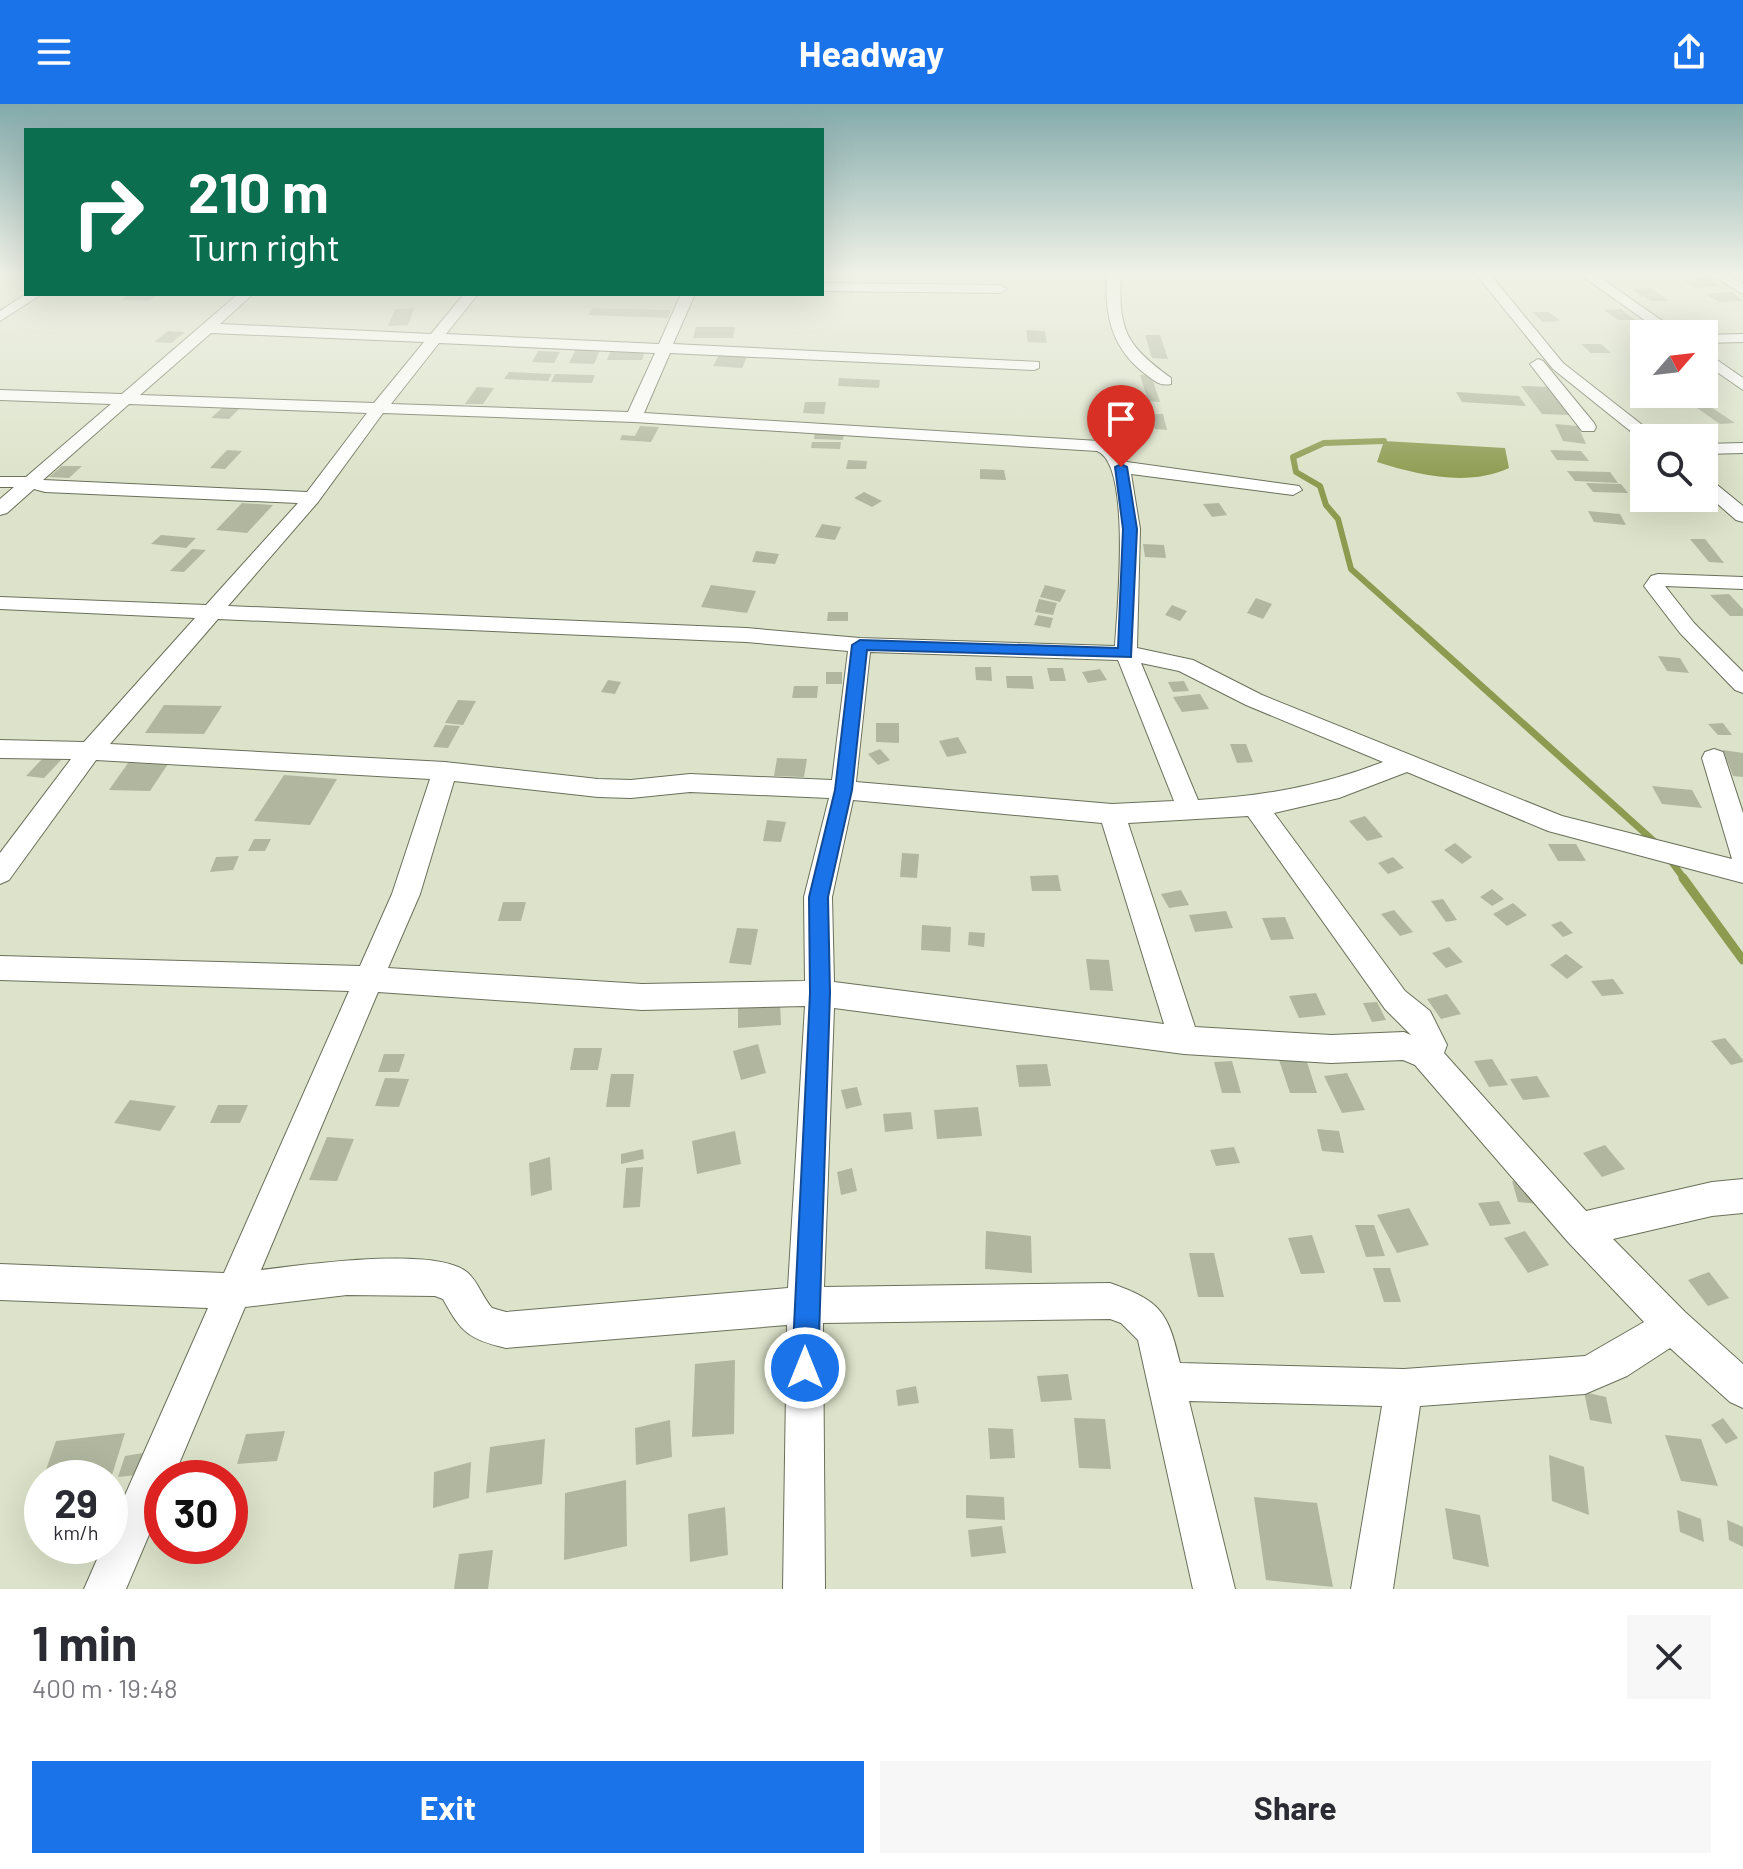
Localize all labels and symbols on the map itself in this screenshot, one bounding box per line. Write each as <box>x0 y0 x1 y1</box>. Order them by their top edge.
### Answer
north arrow <box>1630 320 1718 408</box>
pin <box>1087 385 1155 467</box>
position arrow <box>763 1326 847 1410</box>
speed limit sign: 30 <box>144 1460 248 1564</box>

